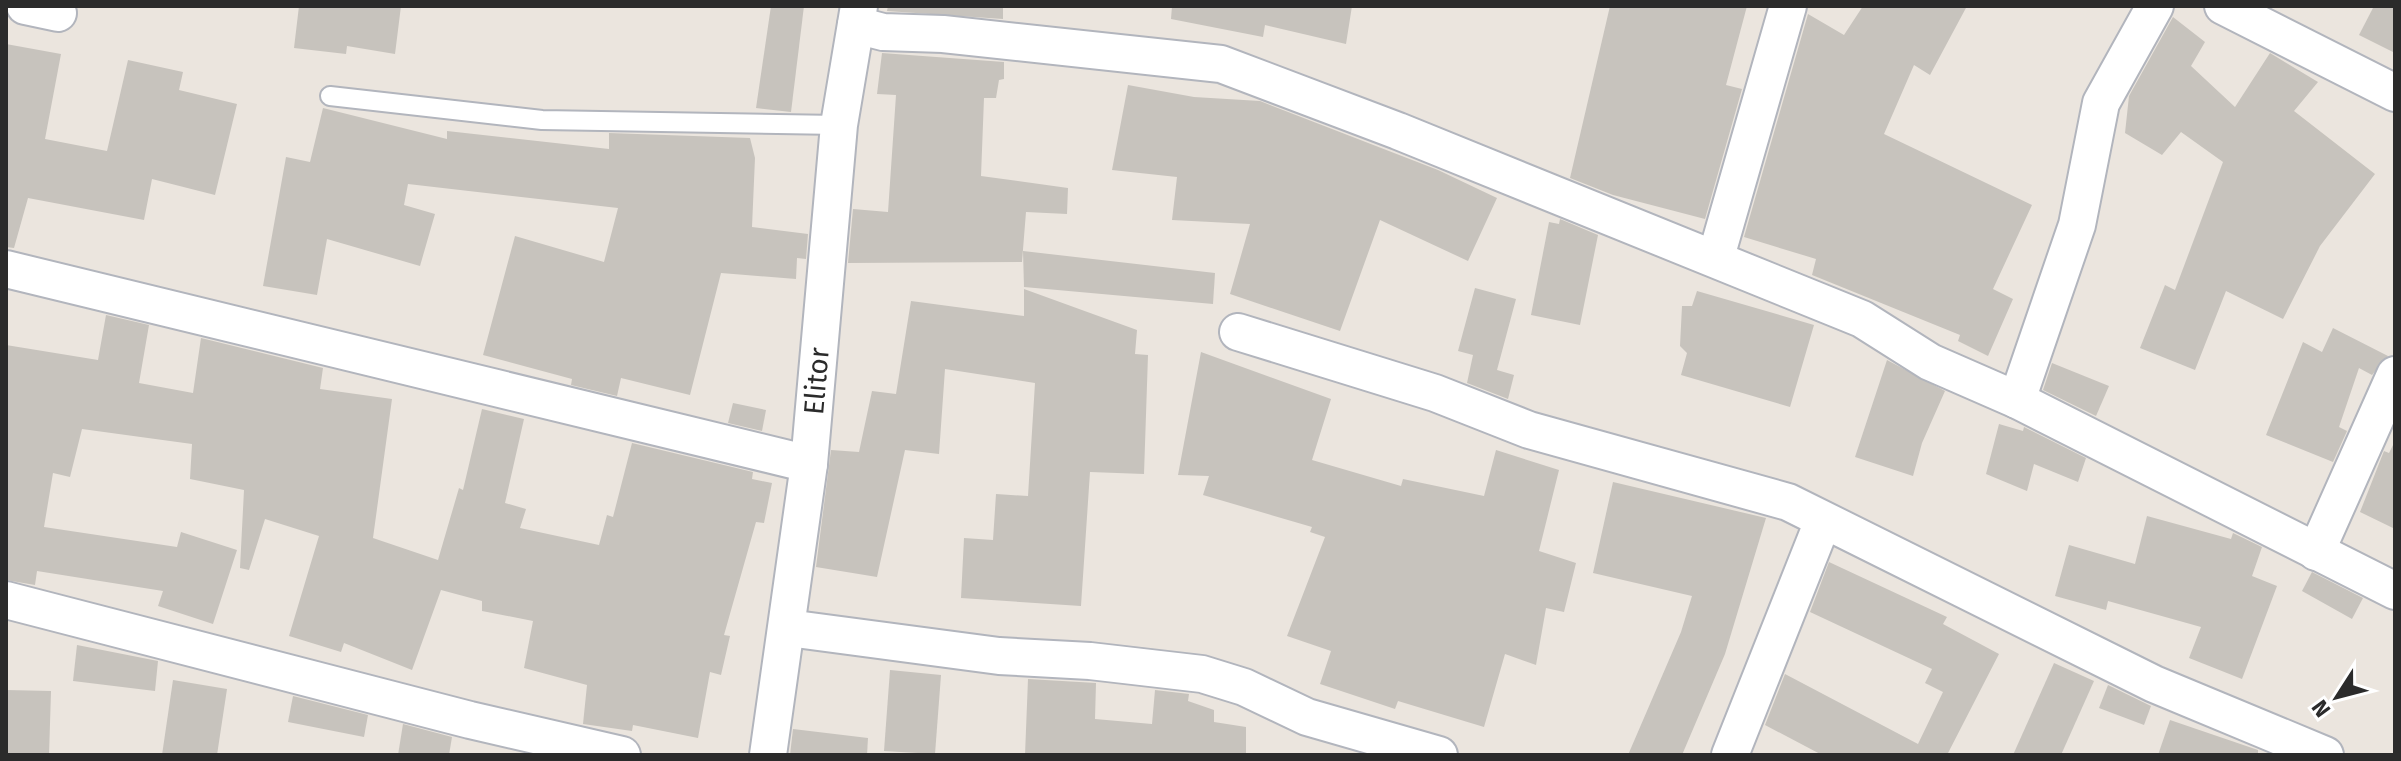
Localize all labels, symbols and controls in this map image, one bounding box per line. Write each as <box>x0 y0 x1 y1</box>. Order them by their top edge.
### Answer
street label: Elitor <box>797 346 836 416</box>
north arrow <box>2297 657 2377 737</box>
text: N <box>2306 695 2336 722</box>

